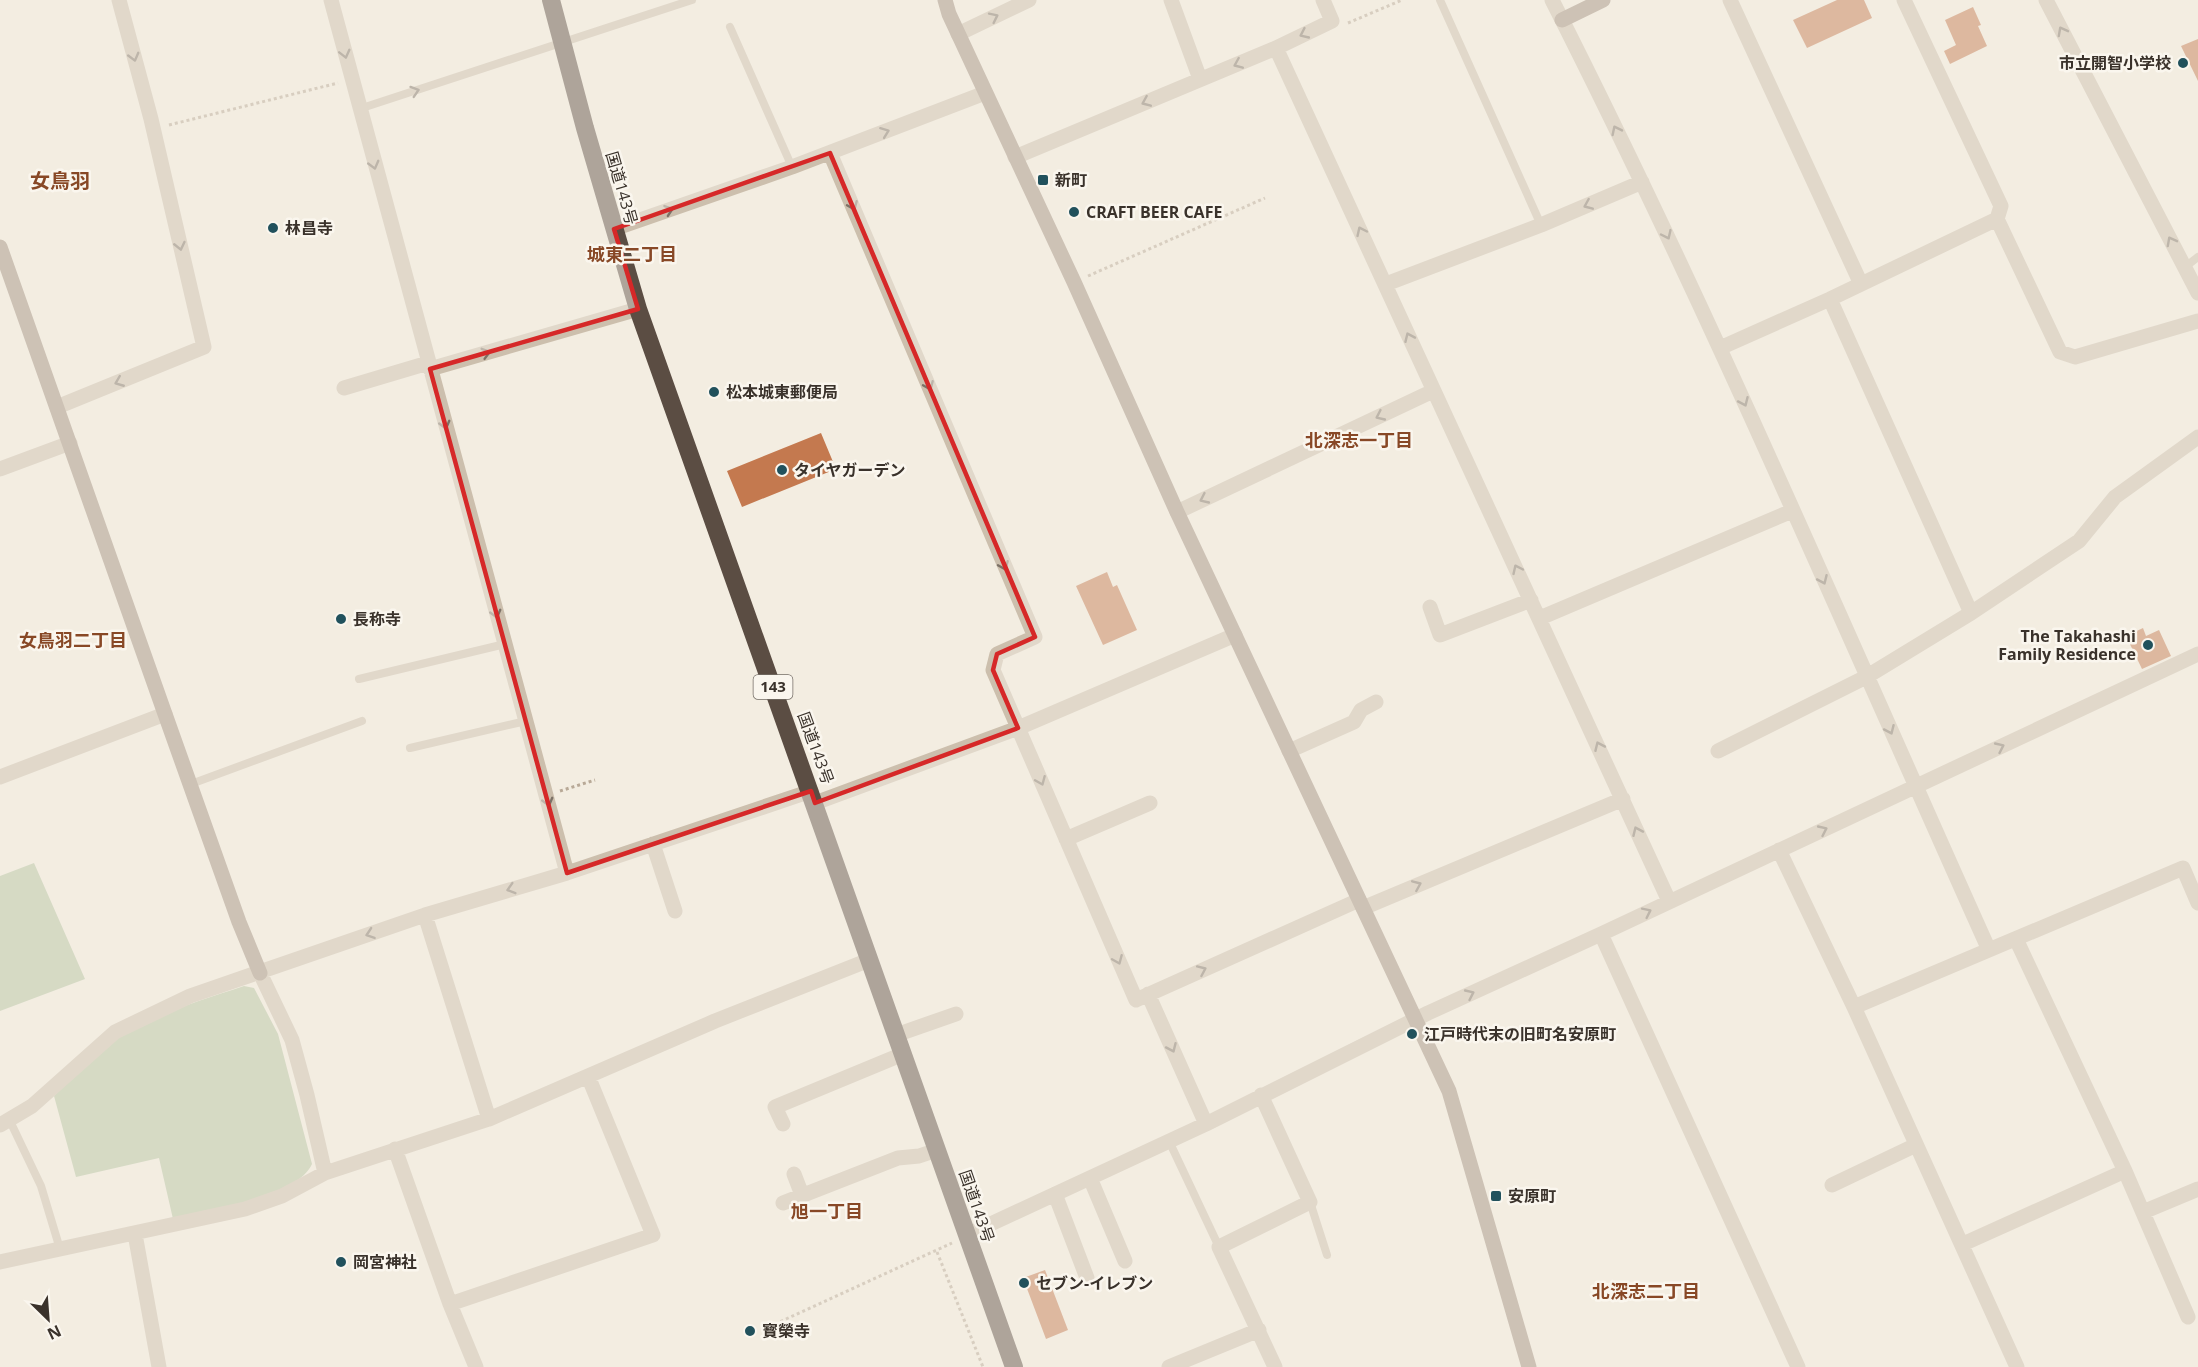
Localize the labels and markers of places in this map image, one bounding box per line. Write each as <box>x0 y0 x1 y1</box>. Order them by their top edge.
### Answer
place label: 市立開智小学校 <box>2059 52 2171 74</box>
marker: 市立開智小学校 <box>2176 56 2190 70</box>
place label: 新町 <box>1055 169 1087 191</box>
marker: 新町 <box>1036 173 1050 187</box>
place label: CRAFT BEER CAFE <box>1086 201 1222 223</box>
marker: CRAFT BEER CAFE <box>1067 205 1081 219</box>
place label: 林昌寺 <box>285 217 333 239</box>
marker: 林昌寺 <box>266 221 280 235</box>
place label: 松本城東郵便局 <box>726 381 838 403</box>
marker: 松本城東郵便局 <box>707 385 721 399</box>
place label: タイヤガーデン <box>794 459 906 481</box>
marker: タイヤガーデン <box>775 463 789 477</box>
place label: 長称寺 <box>353 608 401 630</box>
marker: 長称寺 <box>334 612 348 626</box>
place label: The Takahashi Family Residence <box>1998 625 2136 665</box>
marker: The Takahashi Family Residence <box>2141 638 2155 652</box>
place label: 江戸時代末の旧町名安原町 <box>1424 1023 1616 1045</box>
marker: 江戸時代末の旧町名安原町 <box>1405 1027 1419 1041</box>
place label: 安原町 <box>1508 1185 1556 1207</box>
marker: 安原町 <box>1489 1189 1503 1203</box>
place label: 岡宮神社 <box>353 1251 417 1273</box>
marker: 岡宮神社 <box>334 1255 348 1269</box>
place label: セブン-イレブン <box>1036 1272 1153 1294</box>
marker: セブン-イレブン <box>1017 1276 1031 1290</box>
place label: 寳榮寺 <box>762 1320 810 1342</box>
marker: 寳榮寺 <box>743 1324 757 1338</box>

